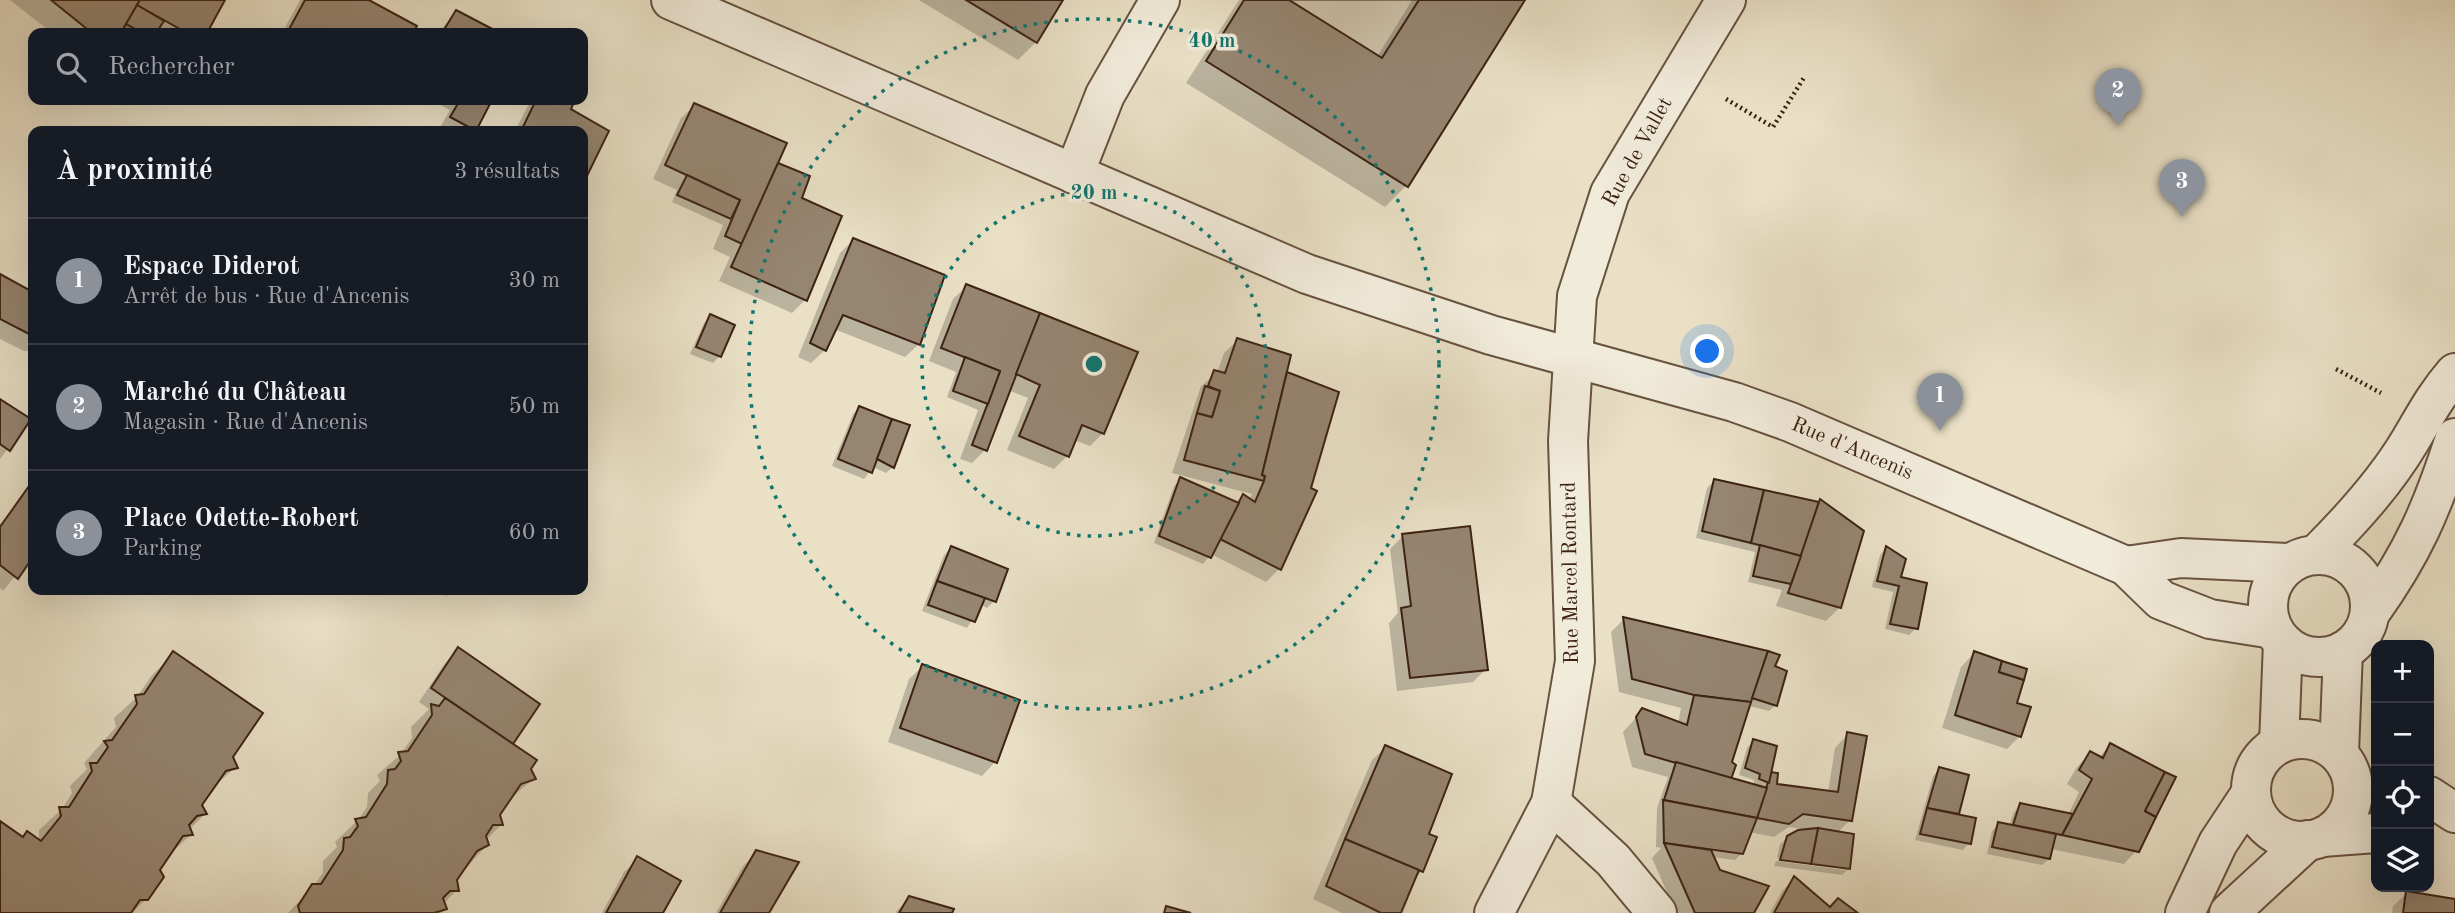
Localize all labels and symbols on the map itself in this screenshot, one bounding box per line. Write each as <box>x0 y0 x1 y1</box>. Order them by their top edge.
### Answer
text: 40 m <box>1188 31 1236 52</box>
pin: 2 <box>2095 68 2141 126</box>
street label: Rue de Vallet <box>1599 94 1677 210</box>
pin: 3 <box>2159 159 2205 217</box>
text: 20 m <box>1070 183 1118 204</box>
your location <box>1690 334 1724 368</box>
centre of rings <box>1082 352 1106 376</box>
pin: 1 <box>1917 373 1963 431</box>
street label: Rue d'Ancenis <box>1788 414 1916 484</box>
street label: Rue Marcel Rontard <box>1559 481 1583 665</box>

